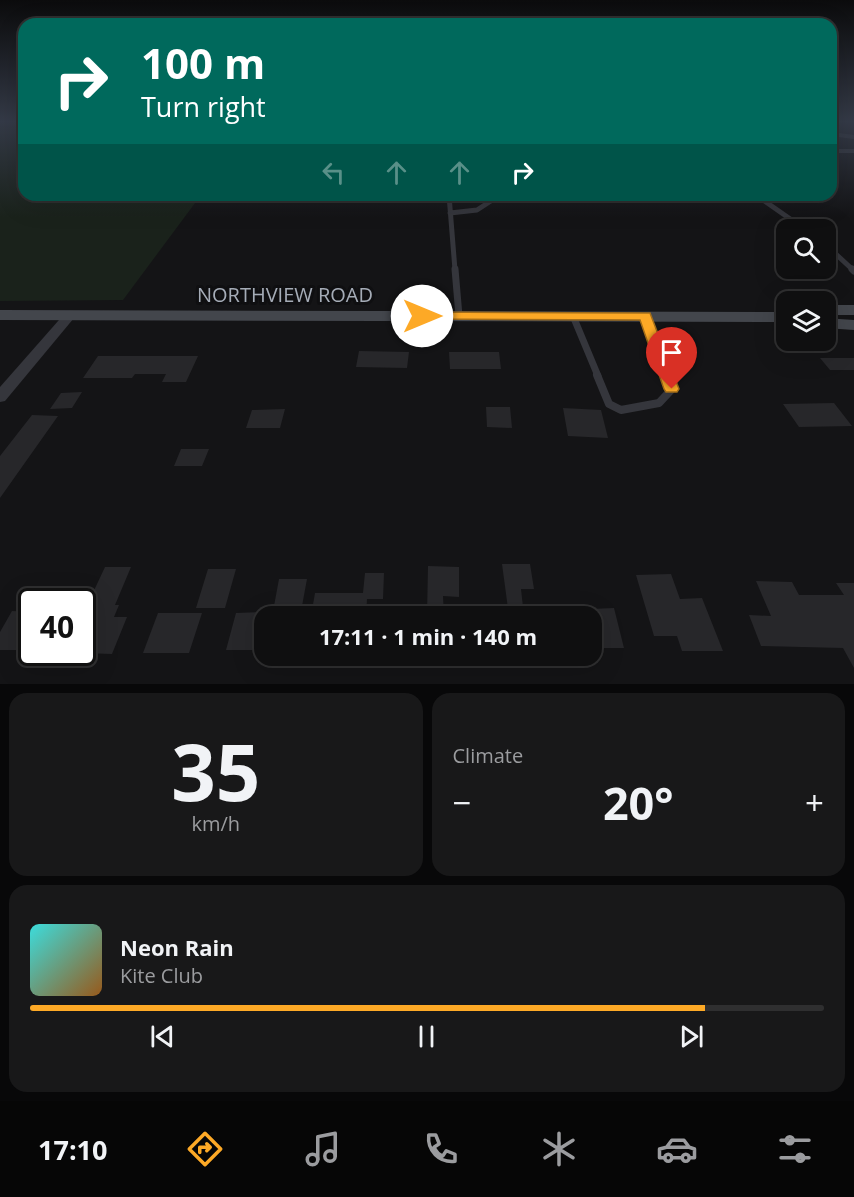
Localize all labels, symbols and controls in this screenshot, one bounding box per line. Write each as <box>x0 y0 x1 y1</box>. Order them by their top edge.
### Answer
text: 100 m <box>141 34 265 91</box>
icon: right <box>42 42 120 120</box>
text: Turn right <box>141 88 266 125</box>
icon: left <box>317 156 350 189</box>
icon: ahead <box>380 156 413 189</box>
icon: ahead <box>443 156 476 189</box>
icon: right <box>506 156 539 189</box>
map controls <box>776 219 836 351</box>
button: search <box>776 219 836 279</box>
street label: NORTHVIEW ROAD <box>197 281 373 308</box>
position arrow <box>390 284 454 348</box>
button: layers <box>776 291 836 351</box>
pin <box>646 327 697 389</box>
icon: arrive <box>655 336 688 369</box>
speed limit sign: 40 <box>18 588 96 666</box>
text: 17:11 · 1 min · 140 m <box>319 621 537 651</box>
text: 35 <box>171 718 260 824</box>
text: Climate <box>453 742 523 769</box>
text: 20° <box>603 772 674 833</box>
text: − <box>453 780 471 825</box>
text: + <box>805 780 824 825</box>
text: km/h <box>191 810 240 837</box>
text: Neon Rain <box>120 932 234 962</box>
text: Kite Club <box>120 962 203 989</box>
icon: previous <box>146 1020 179 1053</box>
icon: pause <box>410 1020 443 1053</box>
icon: next <box>675 1020 708 1053</box>
icon: directions <box>184 1128 226 1170</box>
icon: music <box>302 1128 344 1170</box>
icon: phone <box>420 1128 462 1170</box>
icon: climate <box>538 1128 580 1170</box>
icon: car <box>656 1128 698 1170</box>
icon: filters <box>774 1128 816 1170</box>
text: 17:10 <box>38 1131 107 1168</box>

